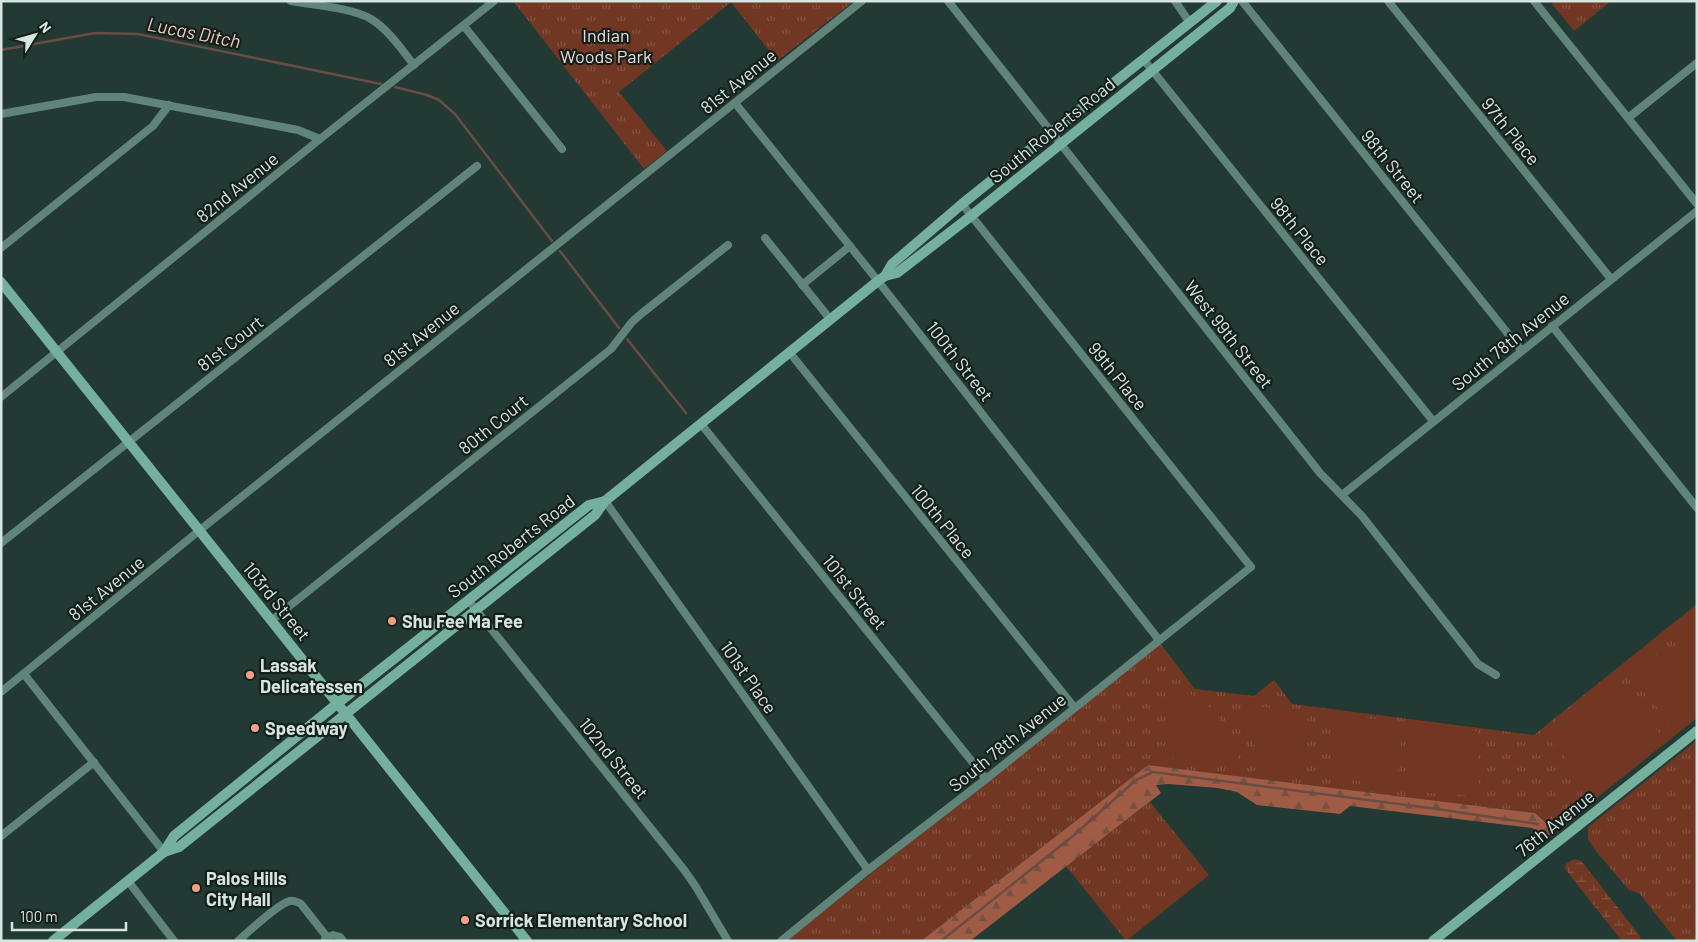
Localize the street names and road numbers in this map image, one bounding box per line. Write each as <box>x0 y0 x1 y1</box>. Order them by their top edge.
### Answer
street label: 81st Avenue <box>696 44 780 118</box>
street label: South Roberts Road <box>985 73 1119 187</box>
street label: 97th Place <box>1477 93 1545 169</box>
street label: 98th Street <box>1357 125 1429 207</box>
street label: 82nd Avenue <box>192 147 282 227</box>
street label: 98th Place <box>1266 192 1334 270</box>
street label: West 99th Street <box>1180 276 1278 392</box>
street label: South 78th Avenue <box>1447 287 1573 395</box>
street label: 81st Avenue <box>379 297 463 371</box>
street label: 81st Court <box>193 310 267 376</box>
street label: 100th Street <box>922 317 998 405</box>
street label: 99th Place <box>1084 337 1152 415</box>
street label: 80th Court <box>454 389 532 459</box>
street label: 100th Place <box>906 479 980 563</box>
street label: South Roberts Road <box>443 490 579 602</box>
street label: 101st Street <box>818 550 892 634</box>
street label: 81st Avenue <box>64 551 148 625</box>
street label: 103rd Street <box>239 557 315 645</box>
street label: 101st Place <box>716 636 782 718</box>
street label: South 78th Avenue <box>944 688 1070 796</box>
street label: 102nd Street <box>575 713 653 803</box>
street label: 76th Avenue <box>1511 785 1599 861</box>

